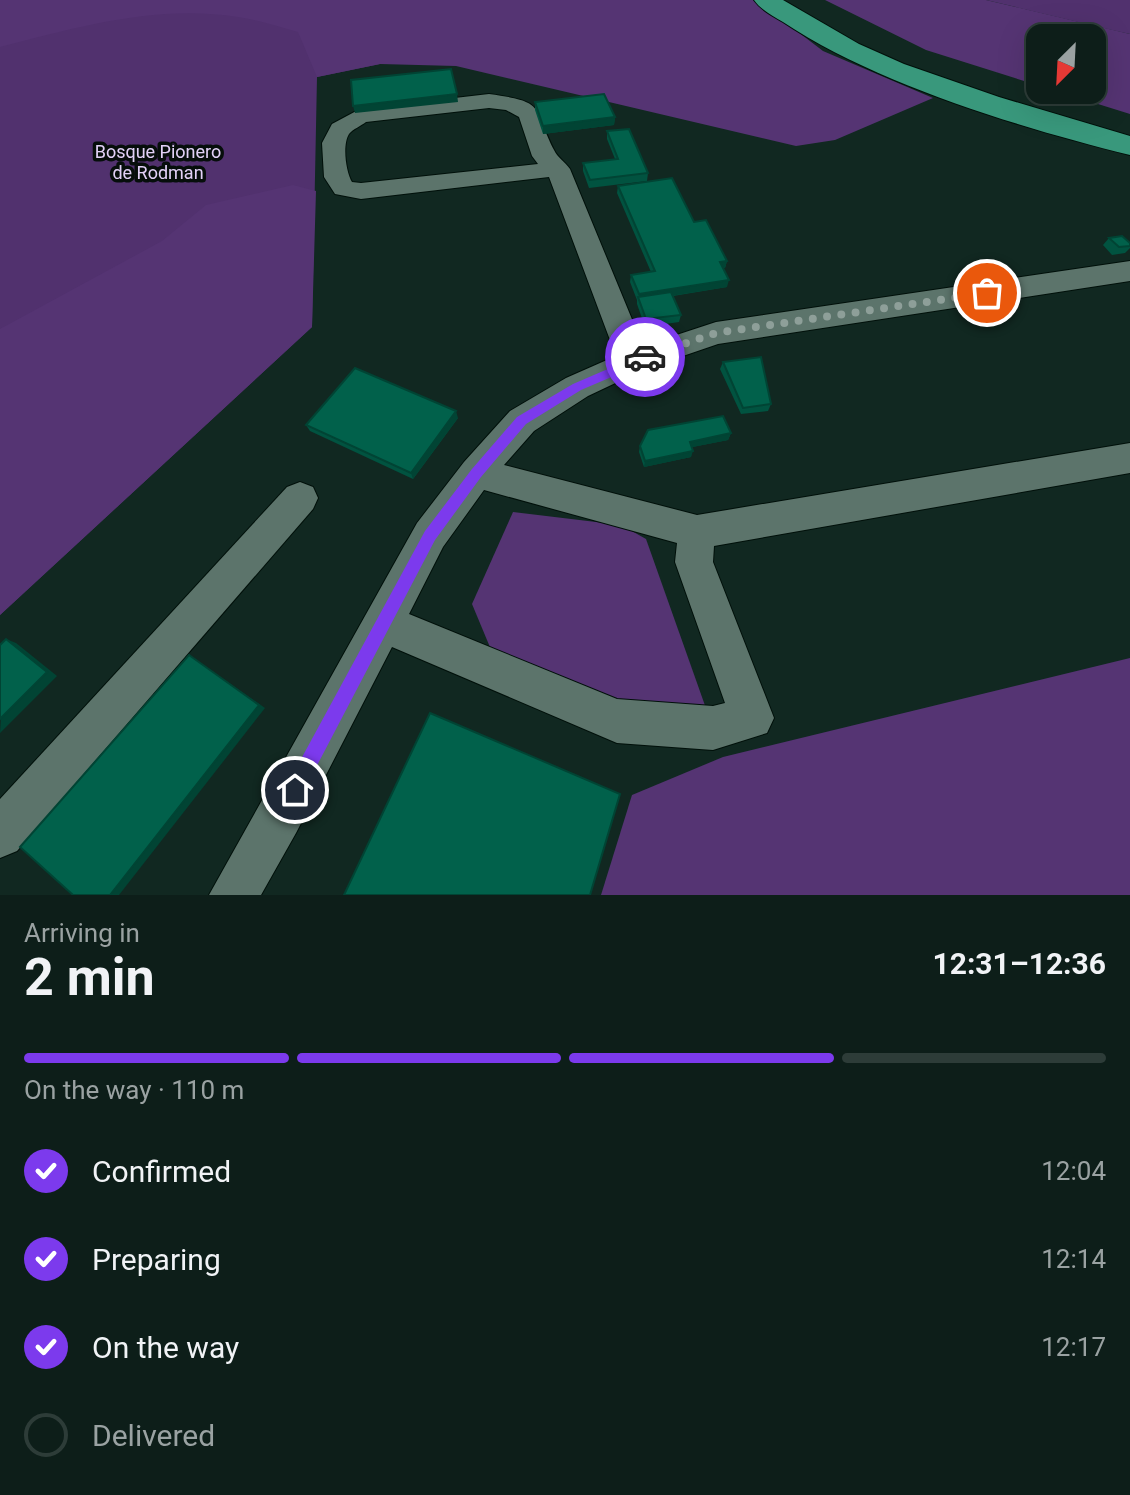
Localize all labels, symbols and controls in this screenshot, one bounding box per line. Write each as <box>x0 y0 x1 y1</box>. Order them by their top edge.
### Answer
north arrow <box>1026 24 1106 104</box>
map controls <box>1026 24 1106 104</box>
park label: Bosque Pionero de Rodman <box>95 141 221 183</box>
pin <box>953 259 1021 327</box>
icon: bag <box>965 271 1009 315</box>
courier <box>605 317 685 397</box>
icon: car <box>623 335 667 379</box>
pin <box>261 756 329 824</box>
icon: home <box>273 768 317 812</box>
text: Arriving in <box>24 918 140 948</box>
text: 12:31–12:36 <box>932 946 1106 981</box>
text: 2 min <box>24 947 155 1008</box>
text: On the way · 110 m <box>24 1075 244 1105</box>
icon: check <box>24 1149 68 1193</box>
text: Confirmed <box>92 1154 231 1189</box>
text: 12:04 <box>1041 1156 1106 1186</box>
icon: check <box>24 1237 68 1281</box>
text: Preparing <box>92 1242 221 1277</box>
text: 12:14 <box>1041 1244 1106 1274</box>
icon: check <box>24 1325 68 1369</box>
text: On the way <box>92 1330 239 1365</box>
text: 12:17 <box>1041 1332 1106 1362</box>
text: Delivered <box>92 1418 215 1453</box>

